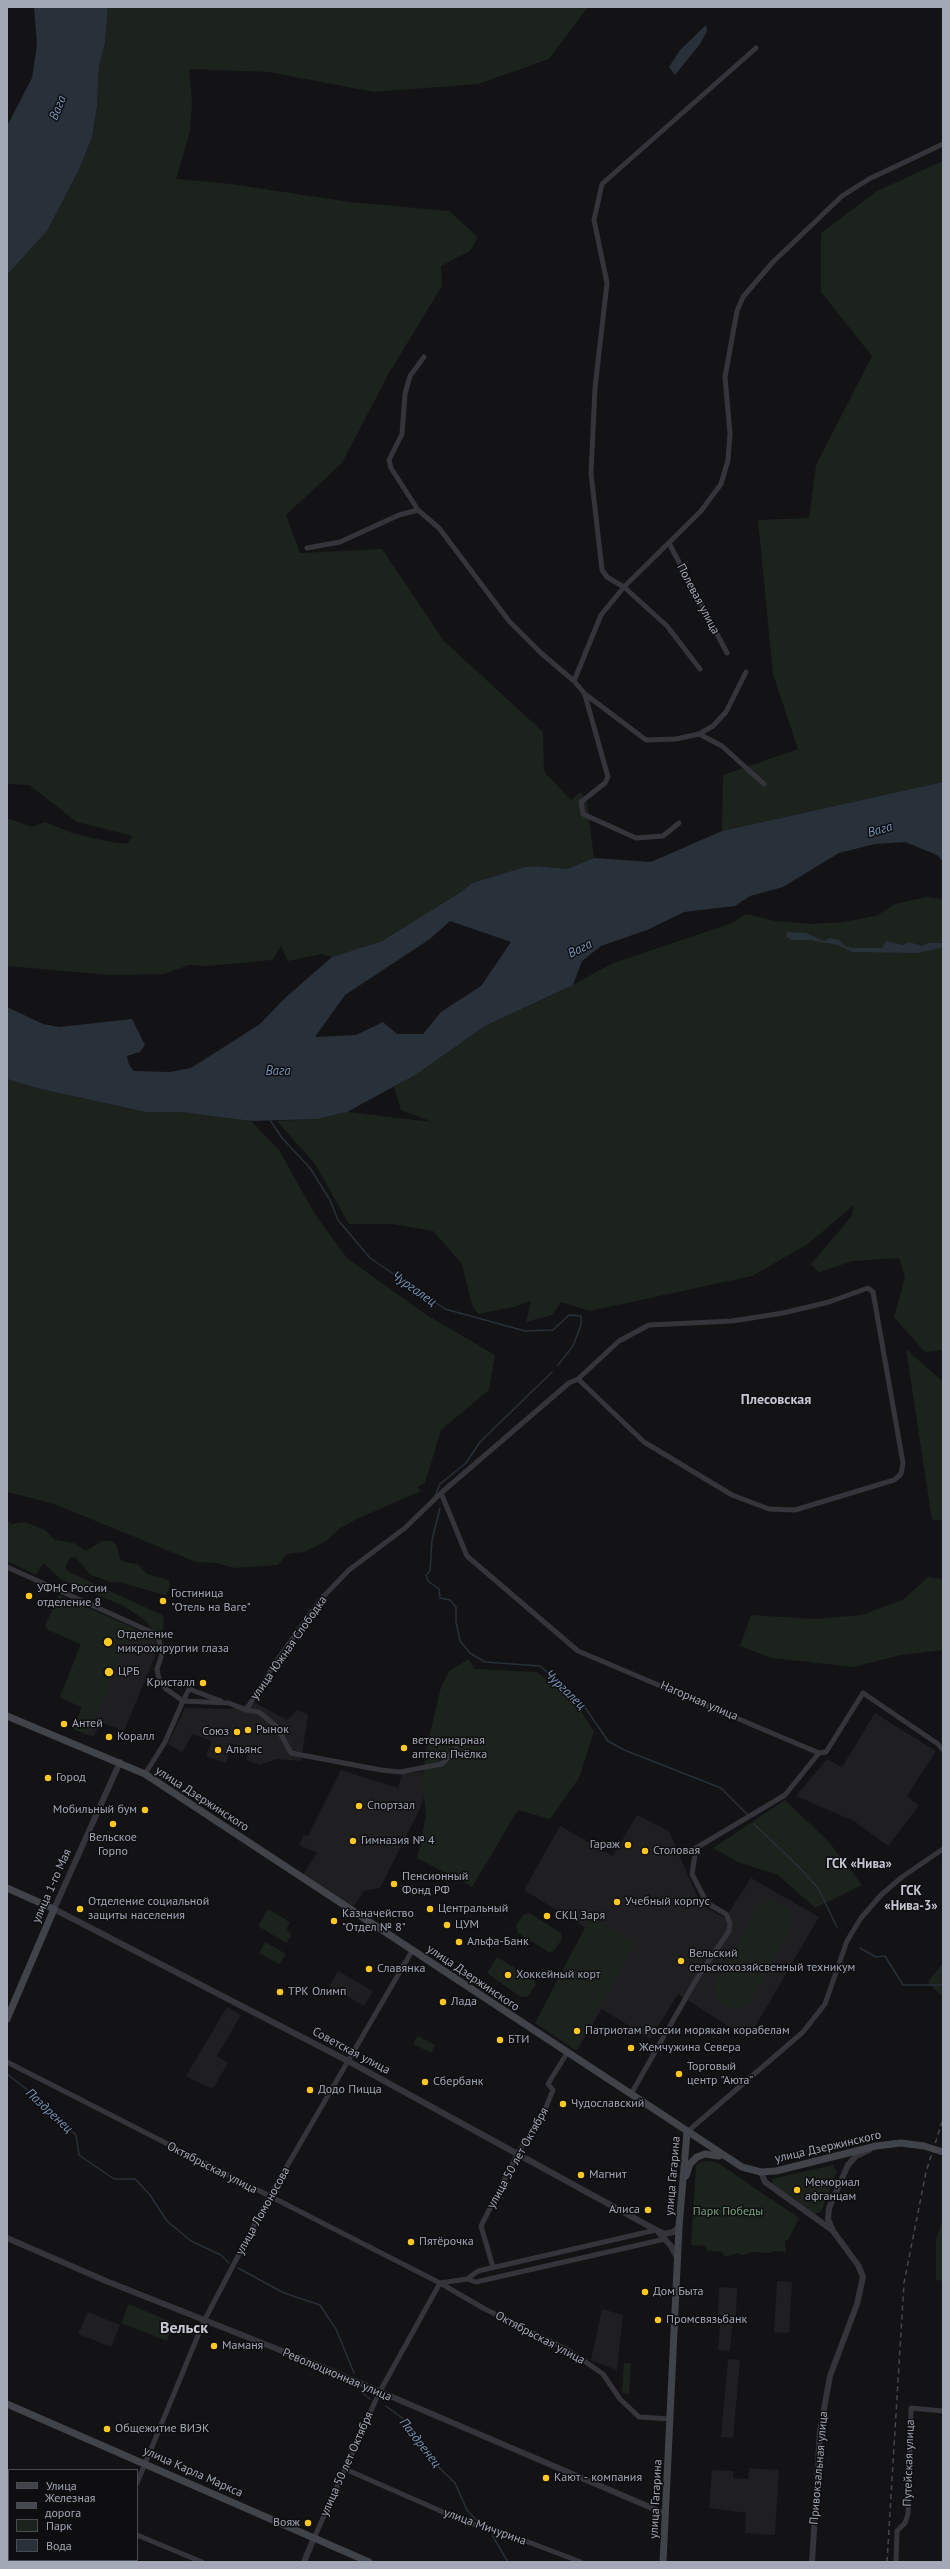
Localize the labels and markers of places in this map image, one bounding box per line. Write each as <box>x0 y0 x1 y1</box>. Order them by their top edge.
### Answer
place label: УФНС России отделение 8 <box>37 1582 107 1610</box>
place label: Гостиница "Отель на Ваге" <box>171 1587 251 1615</box>
marker: УФНС России отделение 8 <box>24 1591 34 1601</box>
marker: Гостиница "Отель на Ваге" <box>158 1596 168 1606</box>
place label: Отделение микрохирургии глаза <box>117 1628 229 1656</box>
marker: Отделение микрохирургии глаза <box>102 1636 114 1648</box>
place label: ЦРБ <box>118 1665 140 1679</box>
marker: ЦРБ <box>103 1666 115 1678</box>
place label: Кристалл <box>147 1676 195 1690</box>
marker: Кристалл <box>198 1678 208 1688</box>
place label: Антей <box>72 1717 103 1731</box>
marker: Антей <box>59 1719 69 1729</box>
place label: Рынок <box>256 1723 289 1737</box>
place label: Союз <box>202 1725 229 1739</box>
marker: Рынок <box>243 1725 253 1735</box>
marker: Союз <box>232 1727 242 1737</box>
place label: Коралл <box>117 1730 154 1744</box>
marker: Коралл <box>104 1732 114 1742</box>
place label: ветеринарная аптека Пчёлка <box>412 1734 487 1762</box>
place label: Альянс <box>226 1743 262 1757</box>
marker: ветеринарная аптека Пчёлка <box>399 1743 409 1753</box>
marker: Альянс <box>213 1745 223 1755</box>
place label: Город <box>56 1771 86 1785</box>
marker: Город <box>43 1773 53 1783</box>
place label: Спортзал <box>367 1799 415 1813</box>
marker: Спортзал <box>354 1801 364 1811</box>
place label: Мобильный бум <box>53 1803 137 1817</box>
marker: Мобильный бум <box>140 1805 150 1815</box>
marker: Вельское Горпо <box>108 1819 118 1829</box>
place label: Вельское Горпо <box>89 1831 137 1859</box>
place label: Гимназия № 4 <box>361 1834 434 1848</box>
marker: Гимназия № 4 <box>348 1836 358 1846</box>
place label: Гараж <box>590 1838 620 1852</box>
marker: Гараж <box>623 1840 633 1850</box>
place label: Столовая <box>653 1844 700 1858</box>
marker: Столовая <box>640 1846 650 1856</box>
place label: Пенсионный Фонд РФ <box>402 1870 468 1898</box>
marker: Пенсионный Фонд РФ <box>389 1879 399 1889</box>
place label: Отделение социальной защиты населения <box>88 1895 209 1923</box>
place label: Учебный корпус <box>625 1895 710 1909</box>
marker: Учебный корпус <box>612 1897 622 1907</box>
place label: Центральный <box>438 1902 508 1916</box>
marker: Отделение социальной защиты населения <box>75 1904 85 1914</box>
marker: Центральный <box>425 1904 435 1914</box>
place label: Казначейство "Отдел № 8" <box>342 1907 414 1935</box>
place label: СКЦ Заря <box>555 1909 605 1923</box>
marker: СКЦ Заря <box>542 1911 552 1921</box>
marker: Казначейство "Отдел № 8" <box>329 1916 339 1926</box>
place label: ЦУМ <box>455 1918 479 1932</box>
marker: ЦУМ <box>442 1920 452 1930</box>
place label: Альфа-Банк <box>467 1935 529 1949</box>
marker: Альфа-Банк <box>454 1937 464 1947</box>
place label: Вельский сельскохозяйсвенный техникум <box>689 1947 855 1975</box>
marker: Вельский сельскохозяйсвенный техникум <box>676 1956 686 1966</box>
place label: Славянка <box>377 1962 425 1976</box>
marker: Славянка <box>364 1964 374 1974</box>
place label: Хоккейный корт <box>516 1968 601 1982</box>
marker: Хоккейный корт <box>503 1970 513 1980</box>
place label: ТРК Олимп <box>288 1985 346 1999</box>
marker: ТРК Олимп <box>275 1987 285 1997</box>
place label: Лада <box>451 1995 477 2009</box>
marker: Лада <box>438 1997 448 2007</box>
place label: Патриотам России морякам корабелам <box>585 2024 790 2038</box>
marker: Патриотам России морякам корабелам <box>572 2026 582 2036</box>
place label: БТИ <box>508 2033 529 2047</box>
marker: БТИ <box>495 2035 505 2045</box>
place label: Жемчужина Севера <box>639 2041 741 2055</box>
marker: Жемчужина Севера <box>626 2043 636 2053</box>
place label: Торговый центр "Аюта" <box>687 2060 753 2088</box>
marker: Торговый центр "Аюта" <box>674 2069 684 2079</box>
place label: Сбербанк <box>433 2075 483 2089</box>
marker: Сбербанк <box>420 2077 430 2087</box>
place label: Додо Пицца <box>318 2083 382 2097</box>
marker: Додо Пицца <box>305 2085 315 2095</box>
place label: Чудославский <box>571 2097 644 2111</box>
marker: Чудославский <box>558 2099 568 2109</box>
place label: Магнит <box>589 2168 627 2182</box>
marker: Магнит <box>576 2170 586 2180</box>
place label: Мемориал афганцам <box>805 2176 860 2204</box>
marker: Мемориал афганцам <box>792 2185 802 2195</box>
place label: Алиса <box>609 2203 640 2217</box>
marker: Алиса <box>643 2205 653 2215</box>
place label: Пятёрочка <box>419 2235 474 2249</box>
marker: Пятёрочка <box>406 2237 416 2247</box>
place label: Дом Быта <box>653 2285 703 2299</box>
marker: Дом Быта <box>640 2287 650 2297</box>
place label: Промсвязьбанк <box>666 2313 747 2327</box>
marker: Промсвязьбанк <box>653 2315 663 2325</box>
place label: Маманя <box>222 2339 263 2353</box>
marker: Маманя <box>209 2341 219 2351</box>
place label: Общежитие ВИЭК <box>115 2422 209 2436</box>
marker: Общежитие ВИЭК <box>102 2424 112 2434</box>
place label: Кают - компания <box>554 2471 642 2485</box>
marker: Кают - компания <box>541 2473 551 2483</box>
place label: Вояж <box>273 2516 300 2530</box>
marker: Вояж <box>303 2518 313 2528</box>

